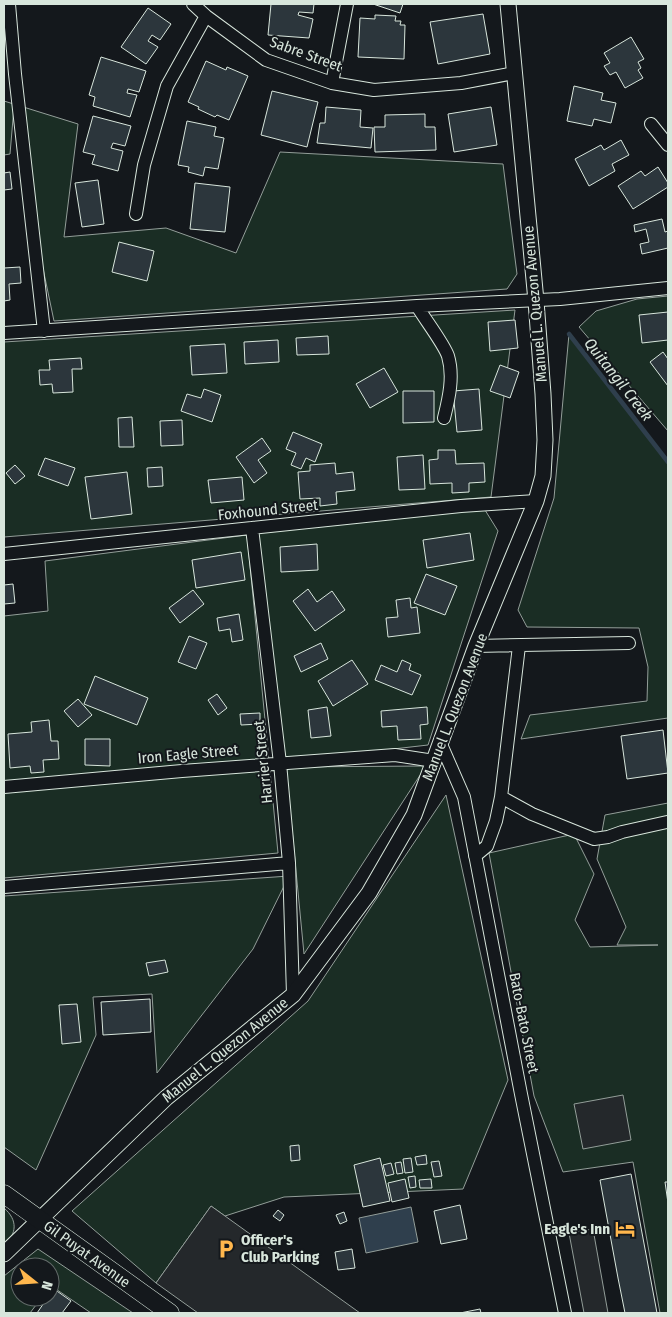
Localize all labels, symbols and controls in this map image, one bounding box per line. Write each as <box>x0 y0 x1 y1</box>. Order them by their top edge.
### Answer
street label: Sabre Street <box>267 33 345 75</box>
street label: Manuel L. Quezon Avenue <box>519 225 551 383</box>
water label: Quitangil Creek <box>580 334 657 425</box>
street label: Foxhound Street <box>217 496 319 524</box>
street label: Manuel L. Quezon Avenue <box>419 631 491 783</box>
street label: Harrier Street <box>250 719 276 805</box>
street label: Iron Eagle Street <box>137 741 239 767</box>
street label: Bato-Bato Street <box>505 971 543 1075</box>
street label: Manuel L. Quezon Avenue <box>158 994 292 1106</box>
street label: Gil Puyat Avenue <box>40 1217 134 1291</box>
hotel icon: Eagle's Inn <box>614 1218 636 1240</box>
place label: Eagle's Inn <box>544 1220 610 1238</box>
place label: Officer's Club Parking <box>241 1231 320 1266</box>
parking icon: Officer's Club Parking <box>215 1238 237 1260</box>
north arrow <box>10 1257 60 1307</box>
text: N <box>38 1279 56 1292</box>

